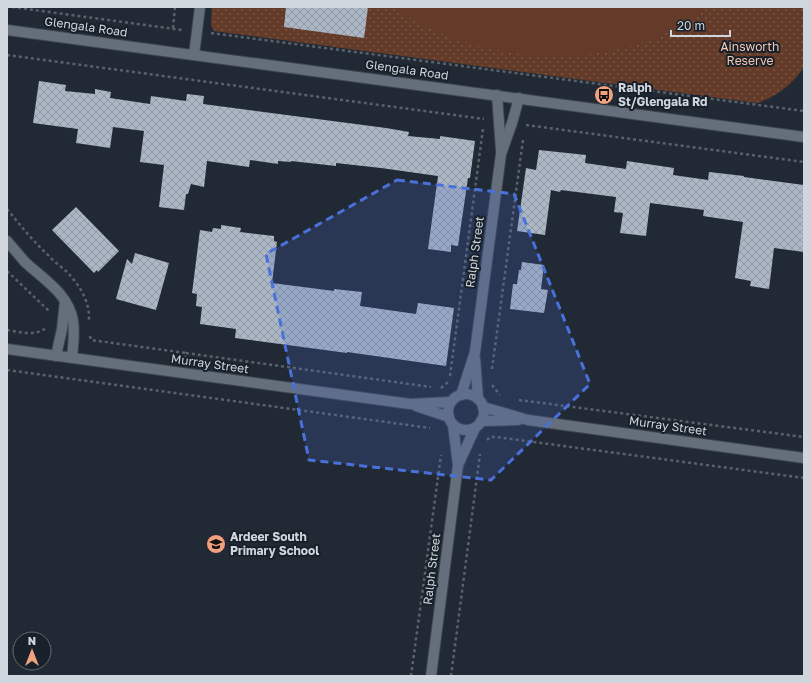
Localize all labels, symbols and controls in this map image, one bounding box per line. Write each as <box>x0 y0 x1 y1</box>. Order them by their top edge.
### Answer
scale bar <box>671 12 730 38</box>
street label: Glengala Road <box>44 13 129 40</box>
text: 20 m <box>677 18 705 33</box>
park label: Ainsworth Reserve <box>721 39 779 68</box>
street label: Glengala Road <box>365 56 450 83</box>
place label: Ralph St/Glengala Rd <box>618 80 707 109</box>
bus stop icon: Ralph St/Glengala Rd <box>593 84 615 106</box>
street label: Ralph Street <box>462 215 487 289</box>
street label: Murray Street <box>170 351 250 376</box>
street label: Murray Street <box>628 413 708 438</box>
place label: Ardeer South Primary School <box>230 529 319 558</box>
street label: Ralph Street <box>420 532 443 606</box>
school or university icon: Ardeer South Primary School <box>205 533 227 555</box>
north arrow <box>12 631 52 671</box>
text: N <box>28 634 36 647</box>

